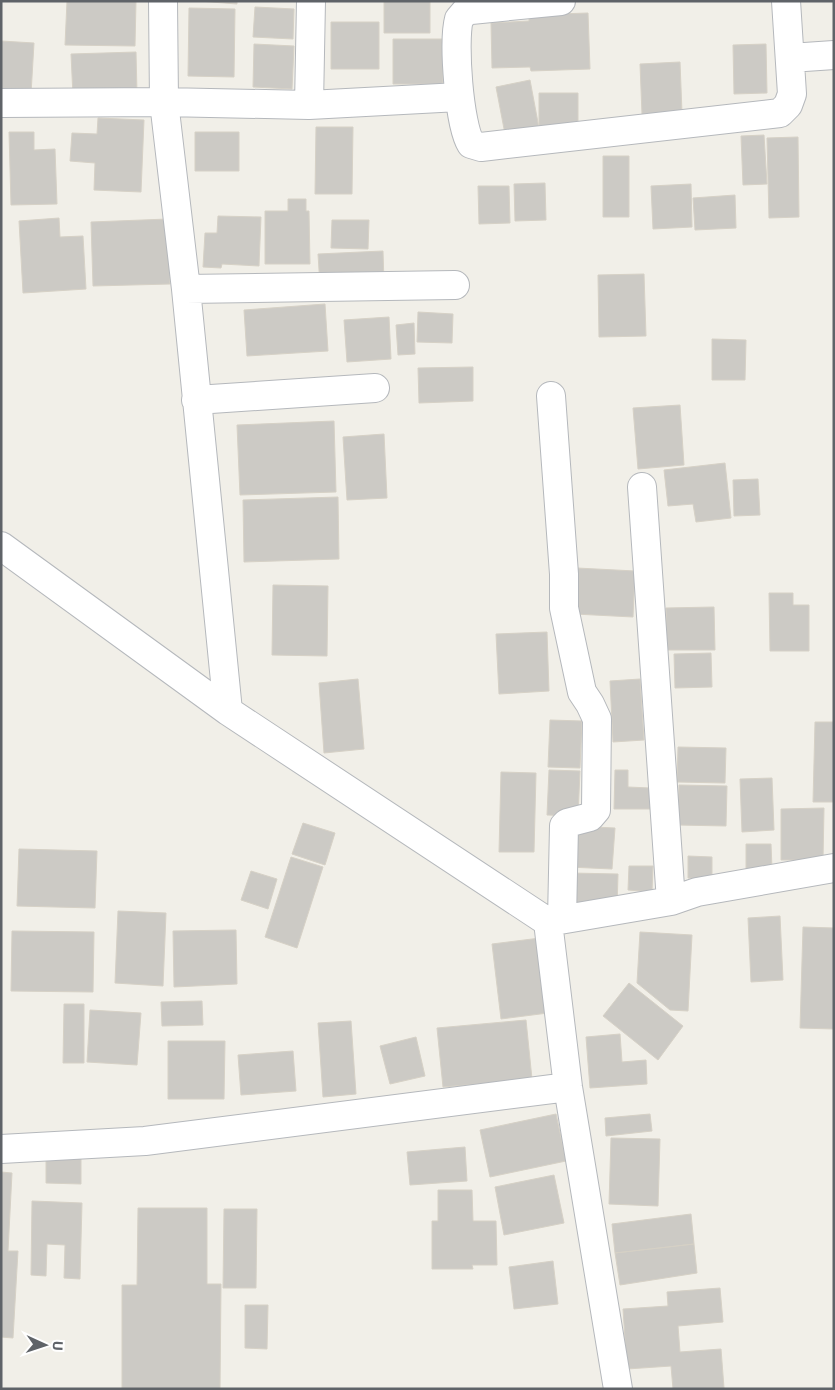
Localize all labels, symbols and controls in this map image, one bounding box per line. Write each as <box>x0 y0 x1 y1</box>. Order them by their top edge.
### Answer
north arrow <box>20 1320 70 1370</box>
text: U <box>50 1340 67 1351</box>

